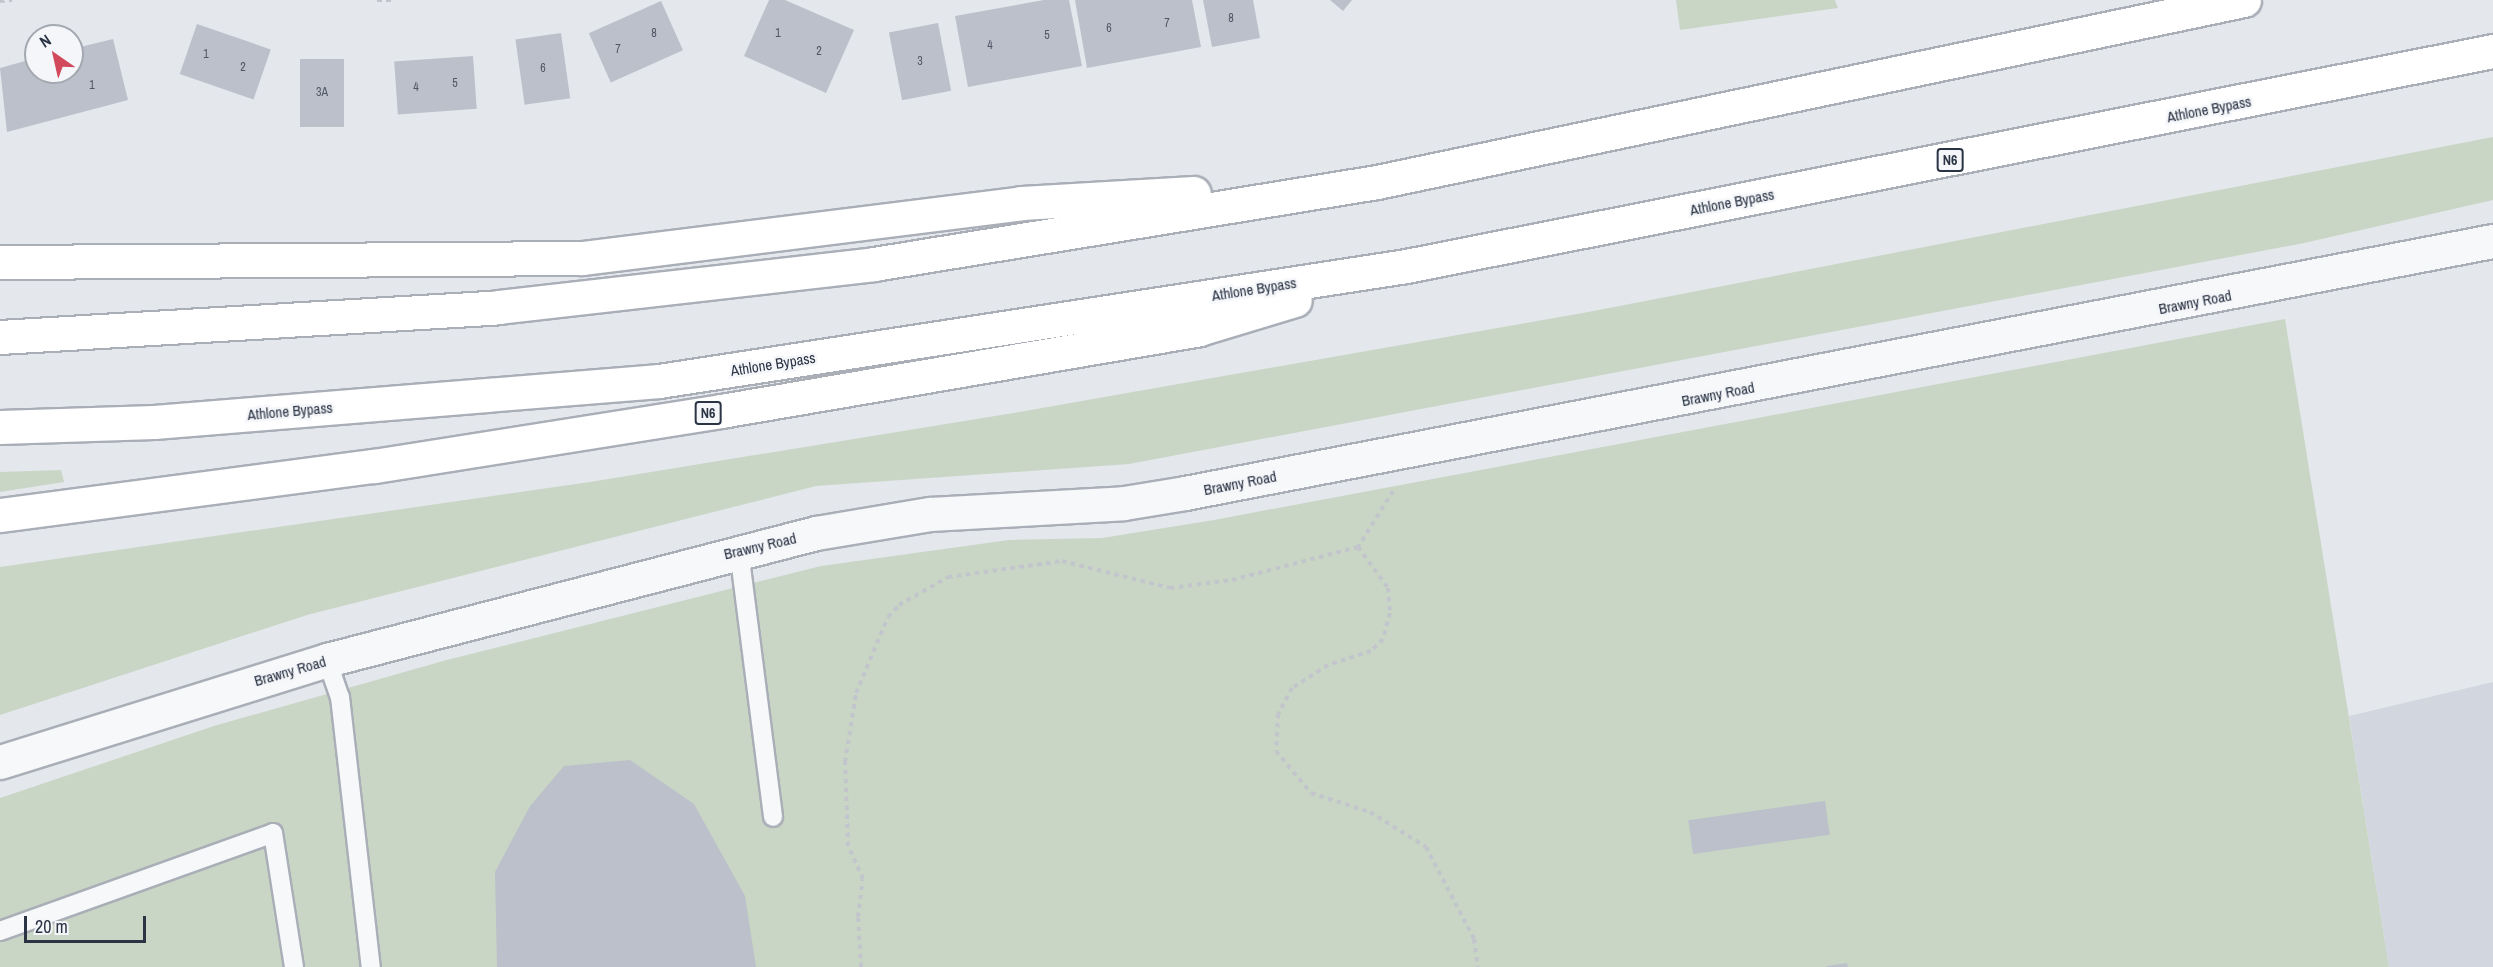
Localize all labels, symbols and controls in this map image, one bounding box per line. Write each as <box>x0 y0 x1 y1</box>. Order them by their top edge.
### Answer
house number: 8 <box>1228 12 1234 26</box>
house number: 7 <box>1164 17 1170 31</box>
house number: 6 <box>1106 22 1112 36</box>
north arrow <box>24 24 84 84</box>
house number: 8 <box>651 27 657 41</box>
house number: 1 <box>775 27 781 41</box>
text: N <box>35 29 55 53</box>
house number: 5 <box>1044 29 1050 43</box>
house number: 4 <box>987 39 993 53</box>
house number: 7 <box>615 43 621 57</box>
house number: 2 <box>816 45 822 59</box>
house number: 1 <box>203 48 209 62</box>
house number: 3 <box>917 55 923 69</box>
house number: 2 <box>240 61 246 75</box>
house number: 6 <box>540 62 546 76</box>
house number: 5 <box>452 77 458 91</box>
house number: 1 <box>89 79 95 93</box>
house number: 4 <box>413 81 419 95</box>
house number: 3A <box>316 86 328 100</box>
street label: Athlone Bypass <box>2165 92 2253 126</box>
road number: N6 <box>1936 149 1964 171</box>
street label: Athlone Bypass <box>1688 185 1776 219</box>
street label: Athlone Bypass <box>1210 273 1298 305</box>
street label: Brawny Road <box>2157 286 2233 318</box>
street label: Athlone Bypass <box>729 348 817 380</box>
street label: Brawny Road <box>1680 378 1756 410</box>
street label: Athlone Bypass <box>247 398 333 424</box>
road number: N6 <box>694 402 722 424</box>
street label: Brawny Road <box>1202 467 1278 499</box>
street label: Brawny Road <box>722 529 798 563</box>
street label: Brawny Road <box>252 652 328 690</box>
scale bar <box>27 904 148 942</box>
text: 20 m <box>35 914 68 939</box>

